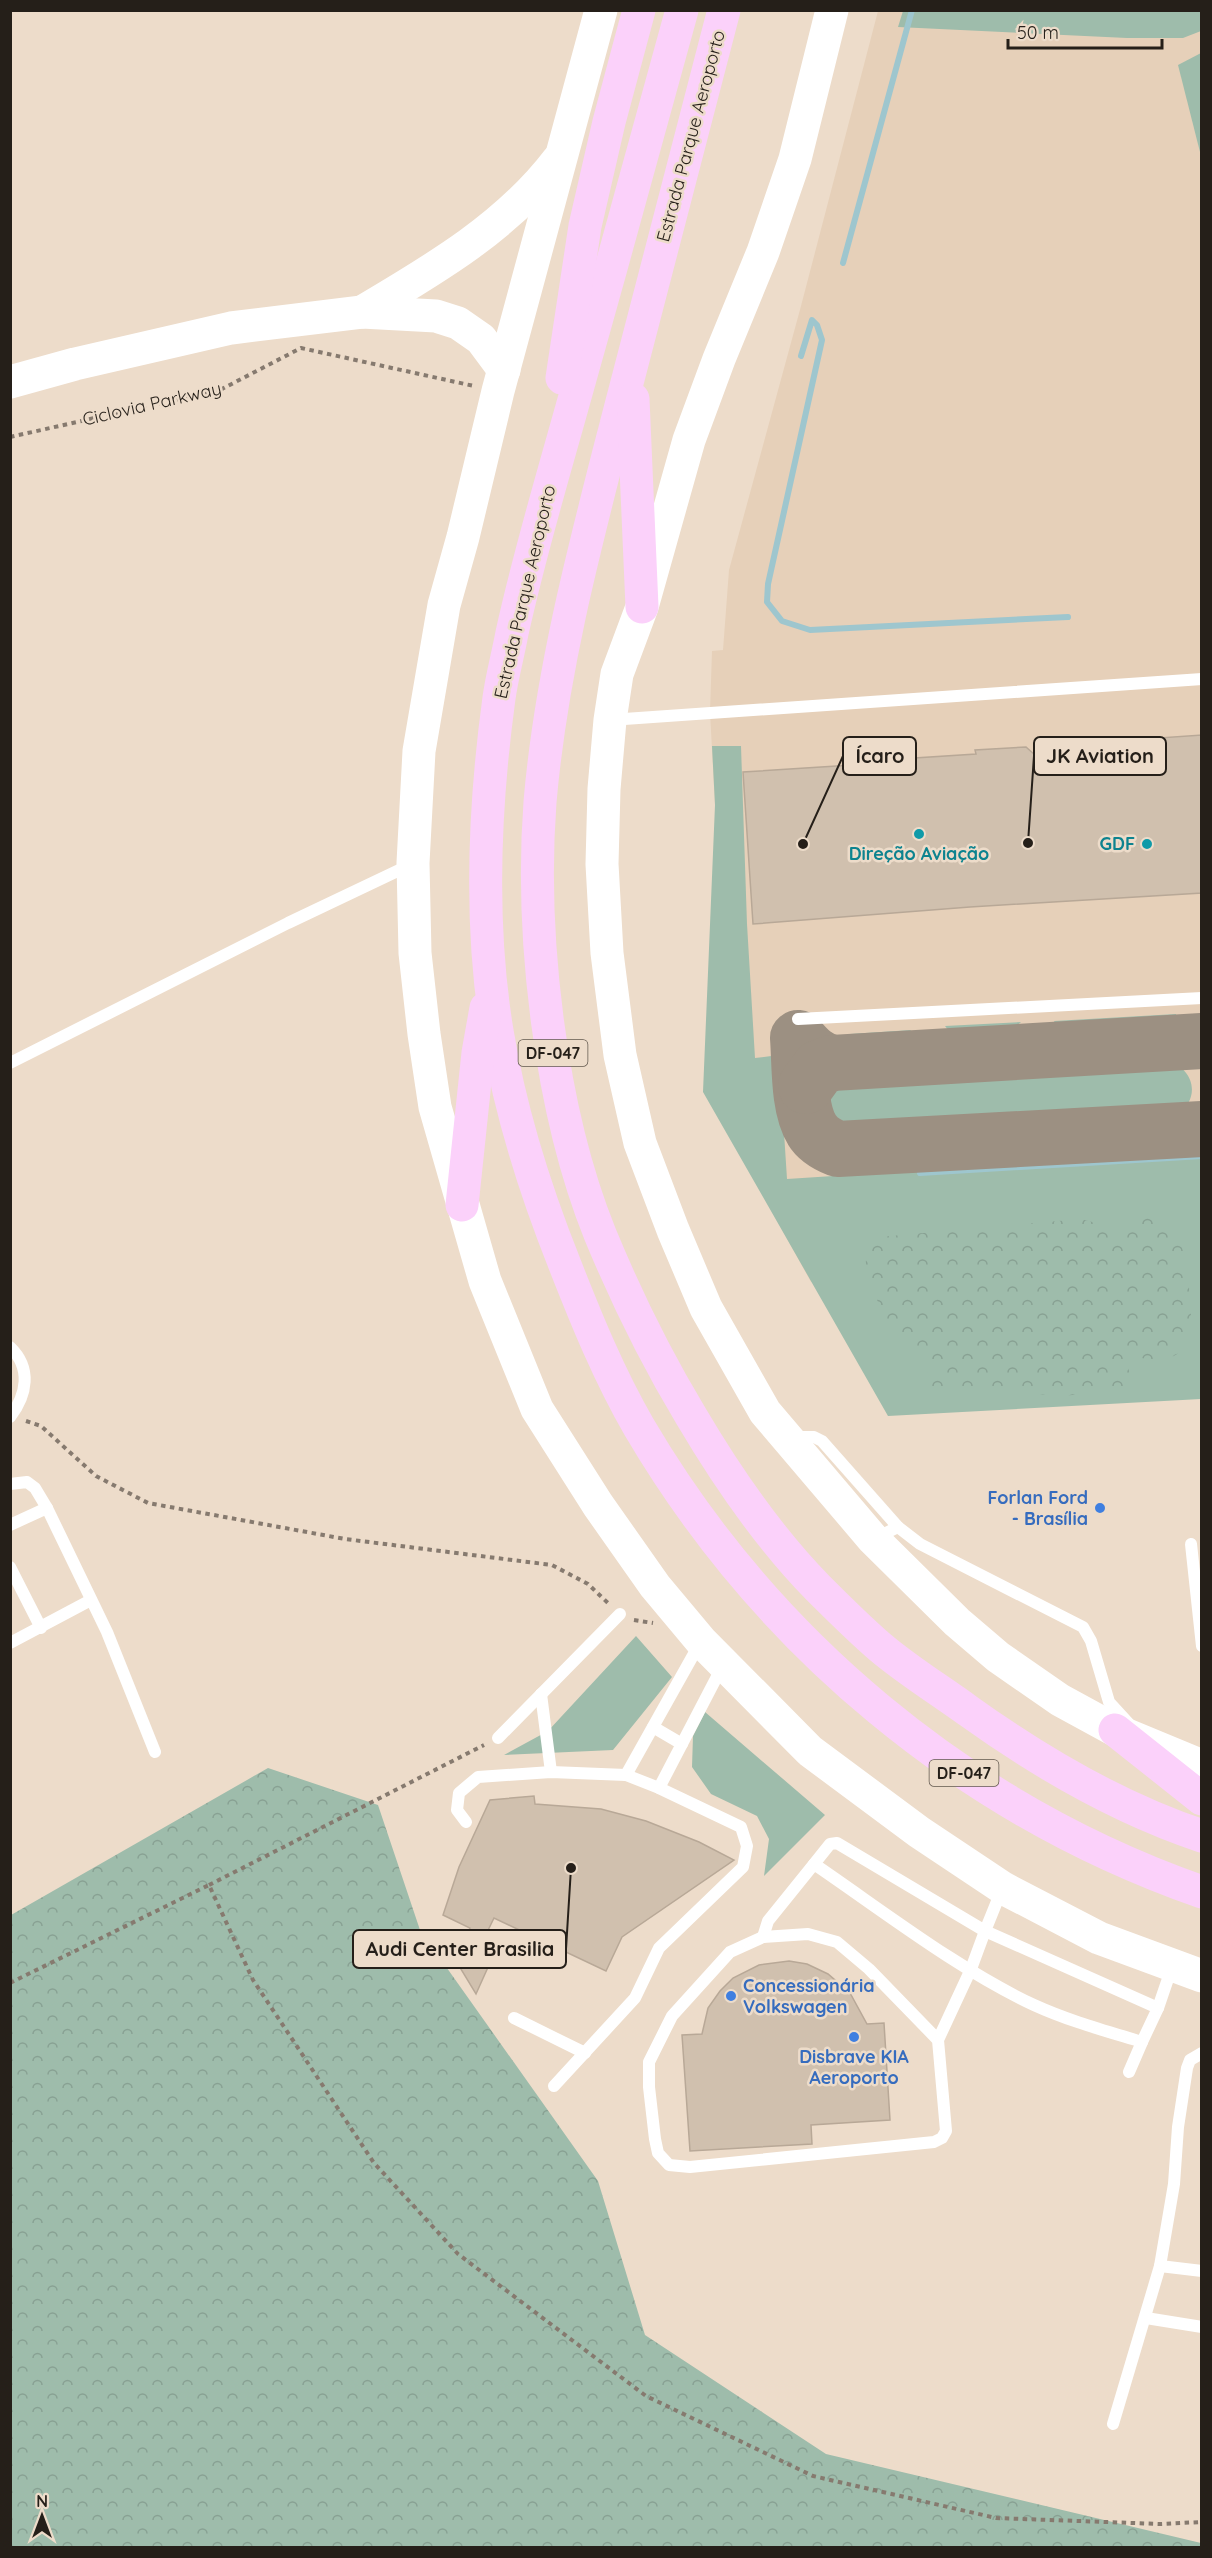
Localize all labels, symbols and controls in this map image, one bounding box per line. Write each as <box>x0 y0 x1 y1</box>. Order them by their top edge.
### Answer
scale bar <box>1008 12 1162 50</box>
text: 50 m <box>1017 21 1059 44</box>
street label: Estrada Parque Aeroporto <box>651 27 730 244</box>
street label: Ciclovia Parkway <box>80 376 224 431</box>
street label: Estrada Parque Aeroporto <box>489 483 560 701</box>
callout: Ícaro <box>843 737 916 775</box>
callout: JK Aviation <box>1034 737 1166 775</box>
text: Ícaro <box>855 743 905 768</box>
text: JK Aviation <box>1046 743 1154 768</box>
marker: Direção Aviação <box>912 827 926 841</box>
place label: GDF <box>1099 832 1135 855</box>
marker: GDF <box>1140 837 1154 851</box>
place label: Direção Aviação <box>849 842 989 865</box>
road number: DF-047 <box>518 1040 588 1066</box>
place label: Forlan Ford - Brasília <box>987 1486 1088 1530</box>
marker: Forlan Ford - Brasília <box>1093 1501 1107 1515</box>
road number: DF-047 <box>930 1760 998 1786</box>
callout: Audi Center Brasilia <box>353 1930 566 1968</box>
text: Audi Center Brasilia <box>366 1936 554 1961</box>
place label: Concessionária Volkswagen <box>743 1974 874 2018</box>
marker: Concessionária Volkswagen <box>724 1989 738 2003</box>
marker: Disbrave KIA Aeroporto <box>847 2030 861 2044</box>
place label: Disbrave KIA Aeroporto <box>799 2045 909 2089</box>
north arrow <box>12 2486 72 2546</box>
text: N <box>36 2491 48 2511</box>

